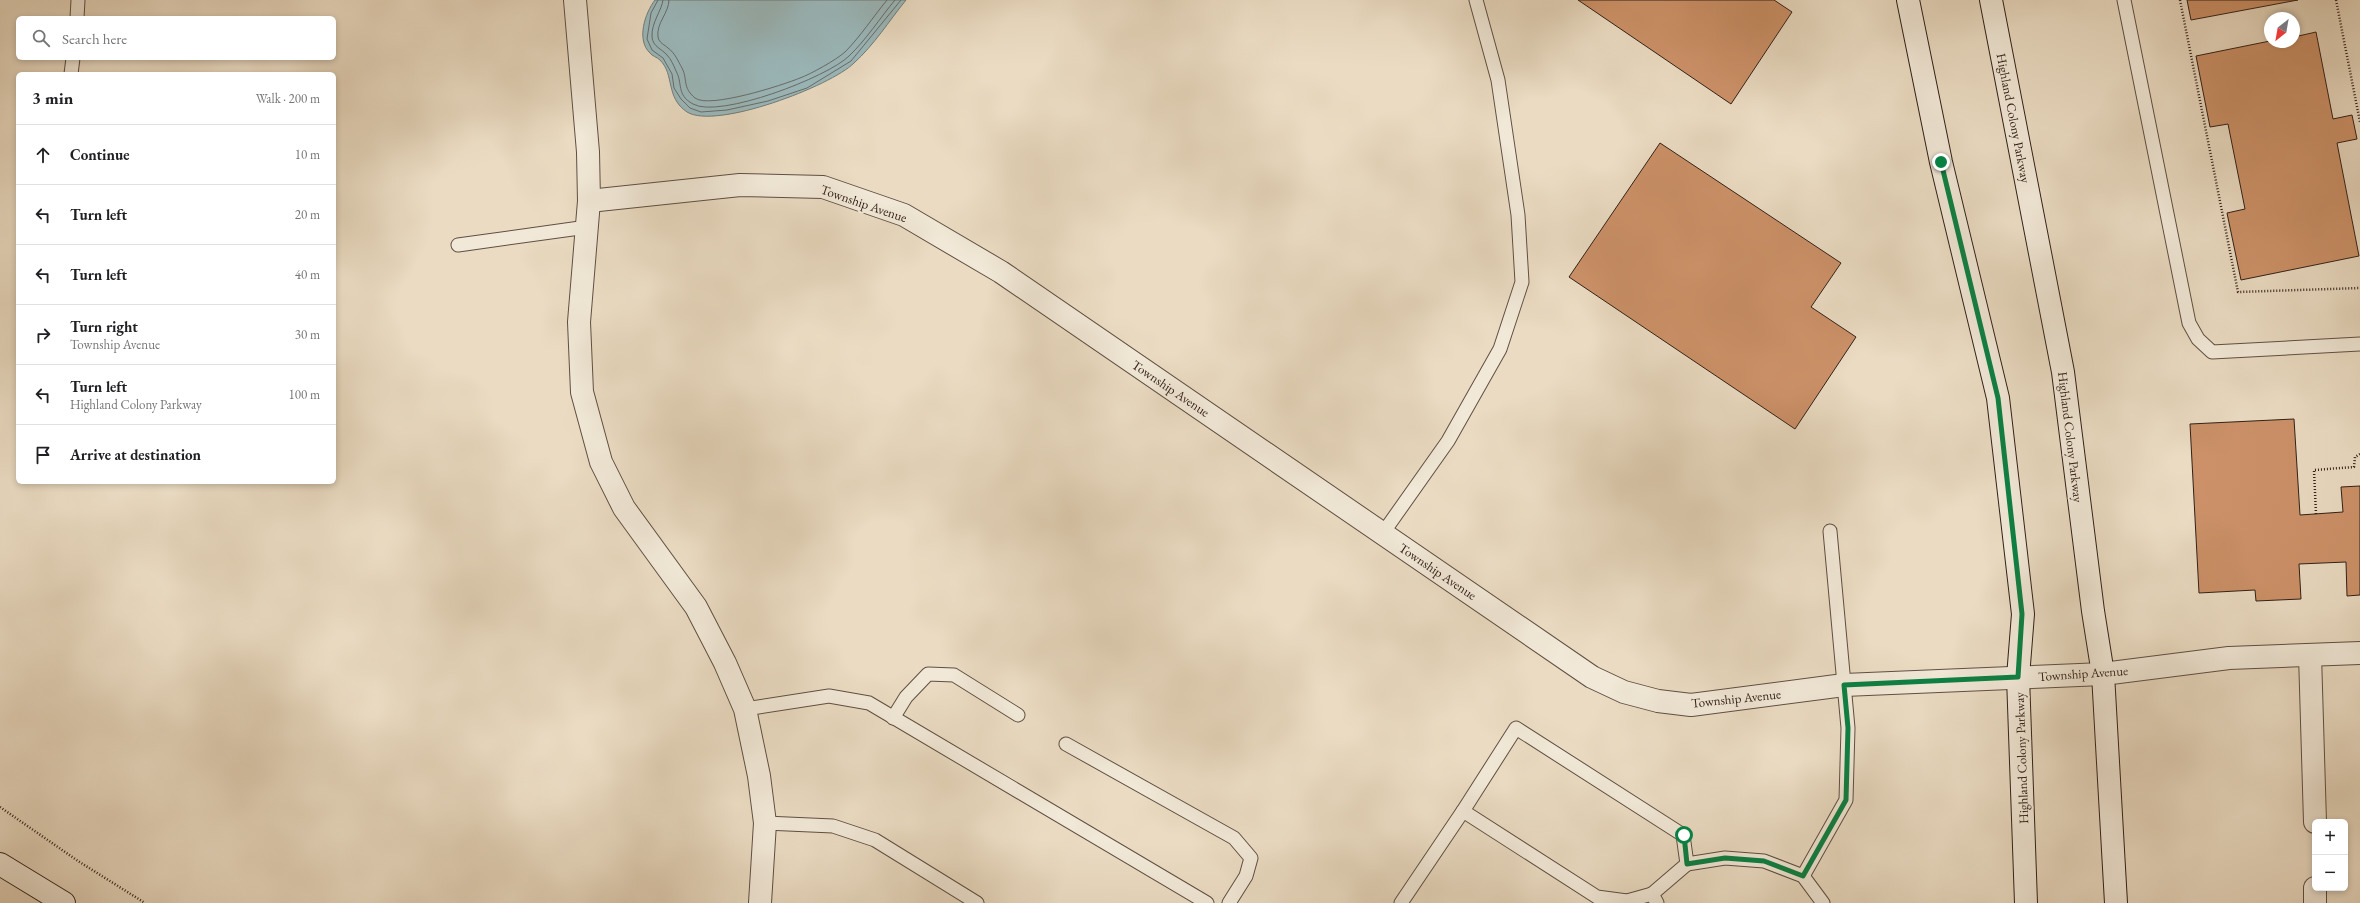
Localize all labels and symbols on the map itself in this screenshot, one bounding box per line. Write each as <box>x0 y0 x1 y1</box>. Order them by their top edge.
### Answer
north arrow <box>2264 12 2300 48</box>
street label: Highland Colony Parkway <box>1993 52 2034 185</box>
route end <box>1932 153 1950 171</box>
street label: Township Avenue <box>818 181 909 226</box>
street label: Township Avenue <box>1129 356 1213 421</box>
street label: Highland Colony Parkway <box>2054 371 2087 504</box>
street label: Township Avenue <box>1396 539 1480 604</box>
street label: Township Avenue <box>2038 662 2129 685</box>
street label: Township Avenue <box>1690 685 1782 712</box>
street label: Highland Colony Parkway <box>2011 692 2032 824</box>
route start <box>1675 826 1693 844</box>

